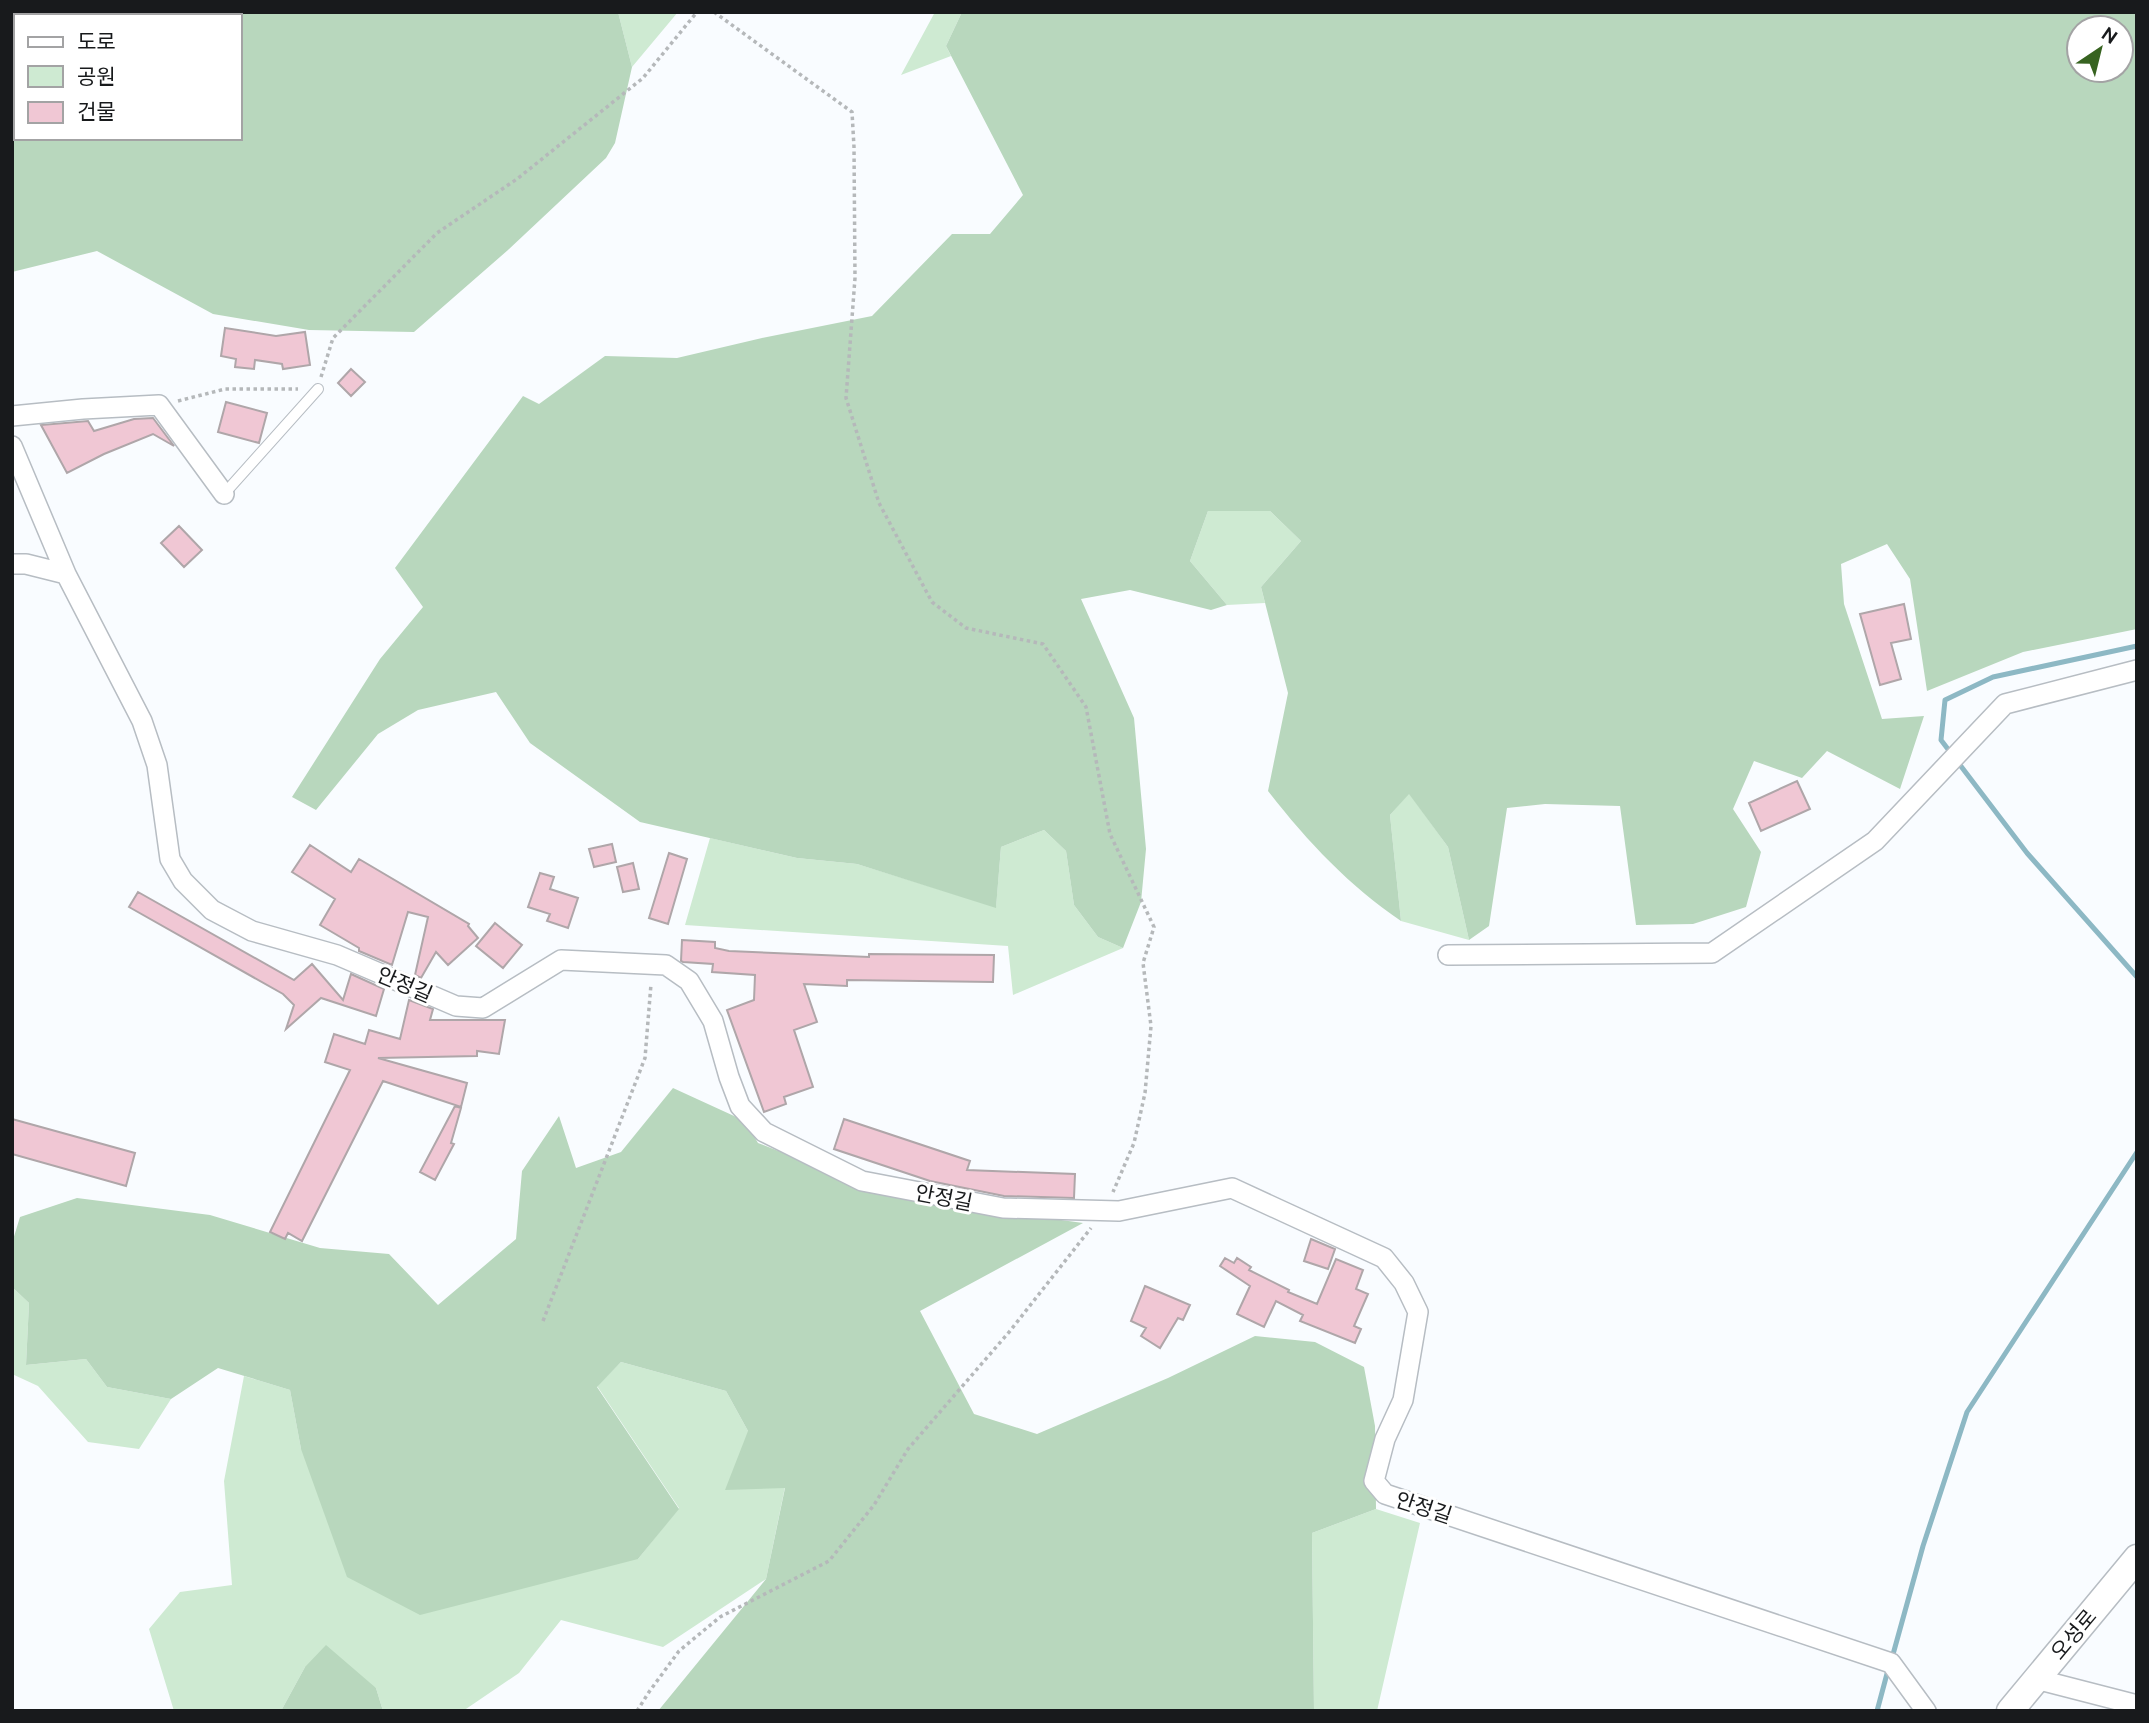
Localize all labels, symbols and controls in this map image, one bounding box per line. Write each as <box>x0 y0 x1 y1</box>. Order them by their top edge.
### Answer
legend <box>14 14 242 140</box>
north arrow <box>2065 14 2135 84</box>
text: N <box>2098 22 2122 48</box>
text: 도로 <box>77 29 116 53</box>
text: 공원 <box>77 64 116 88</box>
text: 건물 <box>77 99 116 123</box>
street label: 안정길 <box>374 962 436 1006</box>
street label: 안정길 <box>913 1180 975 1214</box>
street label: 안정길 <box>1393 1487 1455 1527</box>
street label: 오성로 <box>2045 1604 2101 1664</box>

